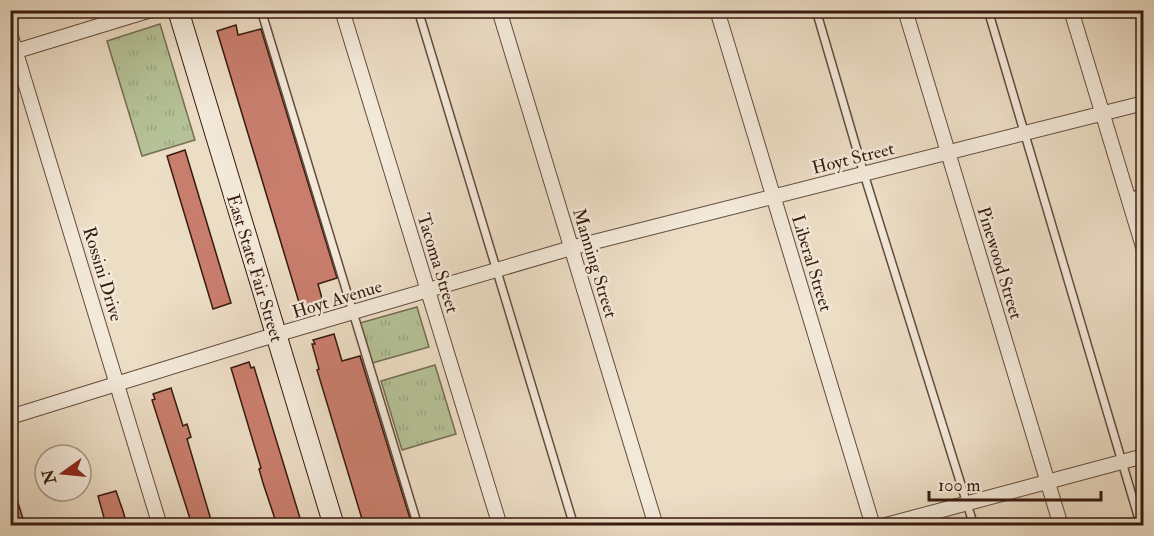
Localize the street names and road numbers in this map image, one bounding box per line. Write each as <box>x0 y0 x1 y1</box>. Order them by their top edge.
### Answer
street label: Hoyt Street <box>810 137 897 180</box>
street label: East State Fair Street <box>221 191 288 345</box>
street label: Pinewood Street <box>972 204 1028 322</box>
street label: Manning Street <box>567 206 622 321</box>
street label: Tacoma Street <box>411 210 464 316</box>
street label: Liberal Street <box>786 212 837 314</box>
street label: Rossini Drive <box>77 224 128 325</box>
street label: Hoyt Avenue <box>289 275 385 324</box>

